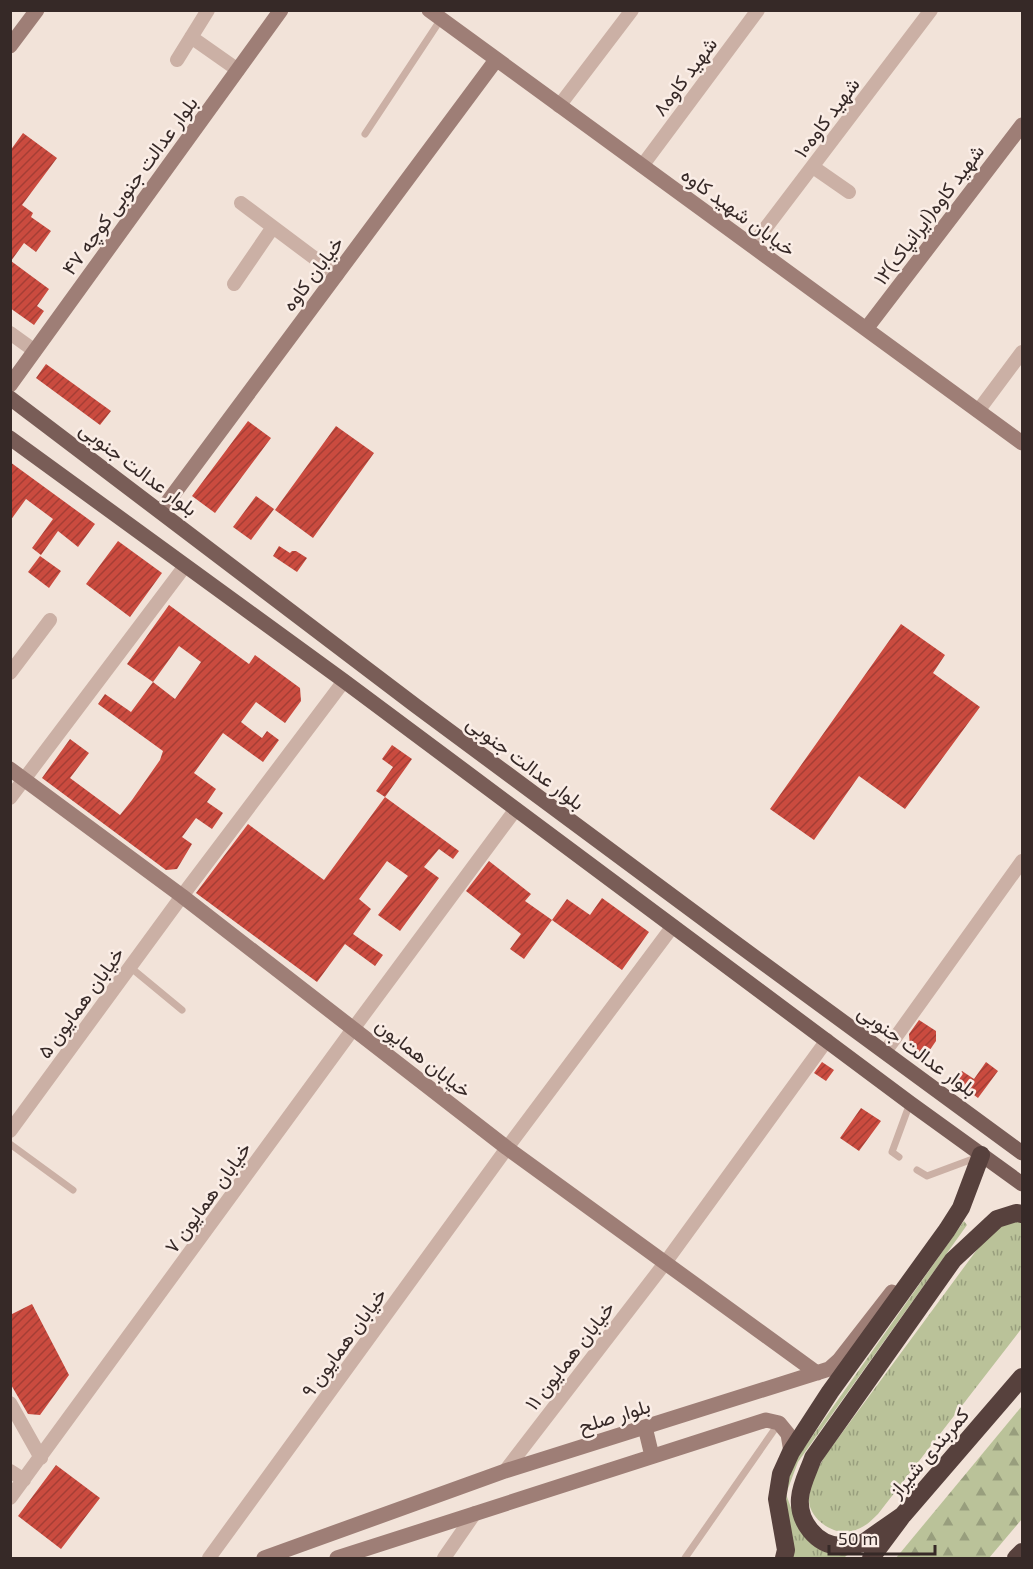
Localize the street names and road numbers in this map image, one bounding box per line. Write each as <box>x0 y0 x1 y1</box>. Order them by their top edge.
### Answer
street label: شهید کاوه۸ <box>647 32 723 121</box>
street label: شهید کاوه۱۰ <box>788 72 866 163</box>
street label: بلوار عدالت جنوبی کوچه ۴۷ <box>56 91 204 281</box>
street label: ۱۲شهید کاوه(ایرانپاک) <box>867 139 991 291</box>
street label: خیابان شهید کاوه <box>676 161 801 262</box>
street label: خیابان کاوه <box>276 231 349 316</box>
street label: بلوار عدالت جنوبی <box>74 416 203 522</box>
street label: بلوار عدالت جنوبی <box>461 710 590 816</box>
street label: خیابان همایون ۵ <box>32 942 130 1063</box>
street label: بلوار عدالت جنوبی <box>853 999 982 1103</box>
street label: خیابان همایون <box>370 1012 477 1104</box>
street label: خیابان همایون ۷ <box>159 1137 257 1258</box>
street label: خیابان همایون ۹ <box>295 1283 392 1403</box>
street label: خیابان همایون ۱۱ <box>519 1296 620 1415</box>
street label: بلوار صلح <box>575 1393 654 1440</box>
street label: کمربندی شیراز <box>882 1402 975 1504</box>

